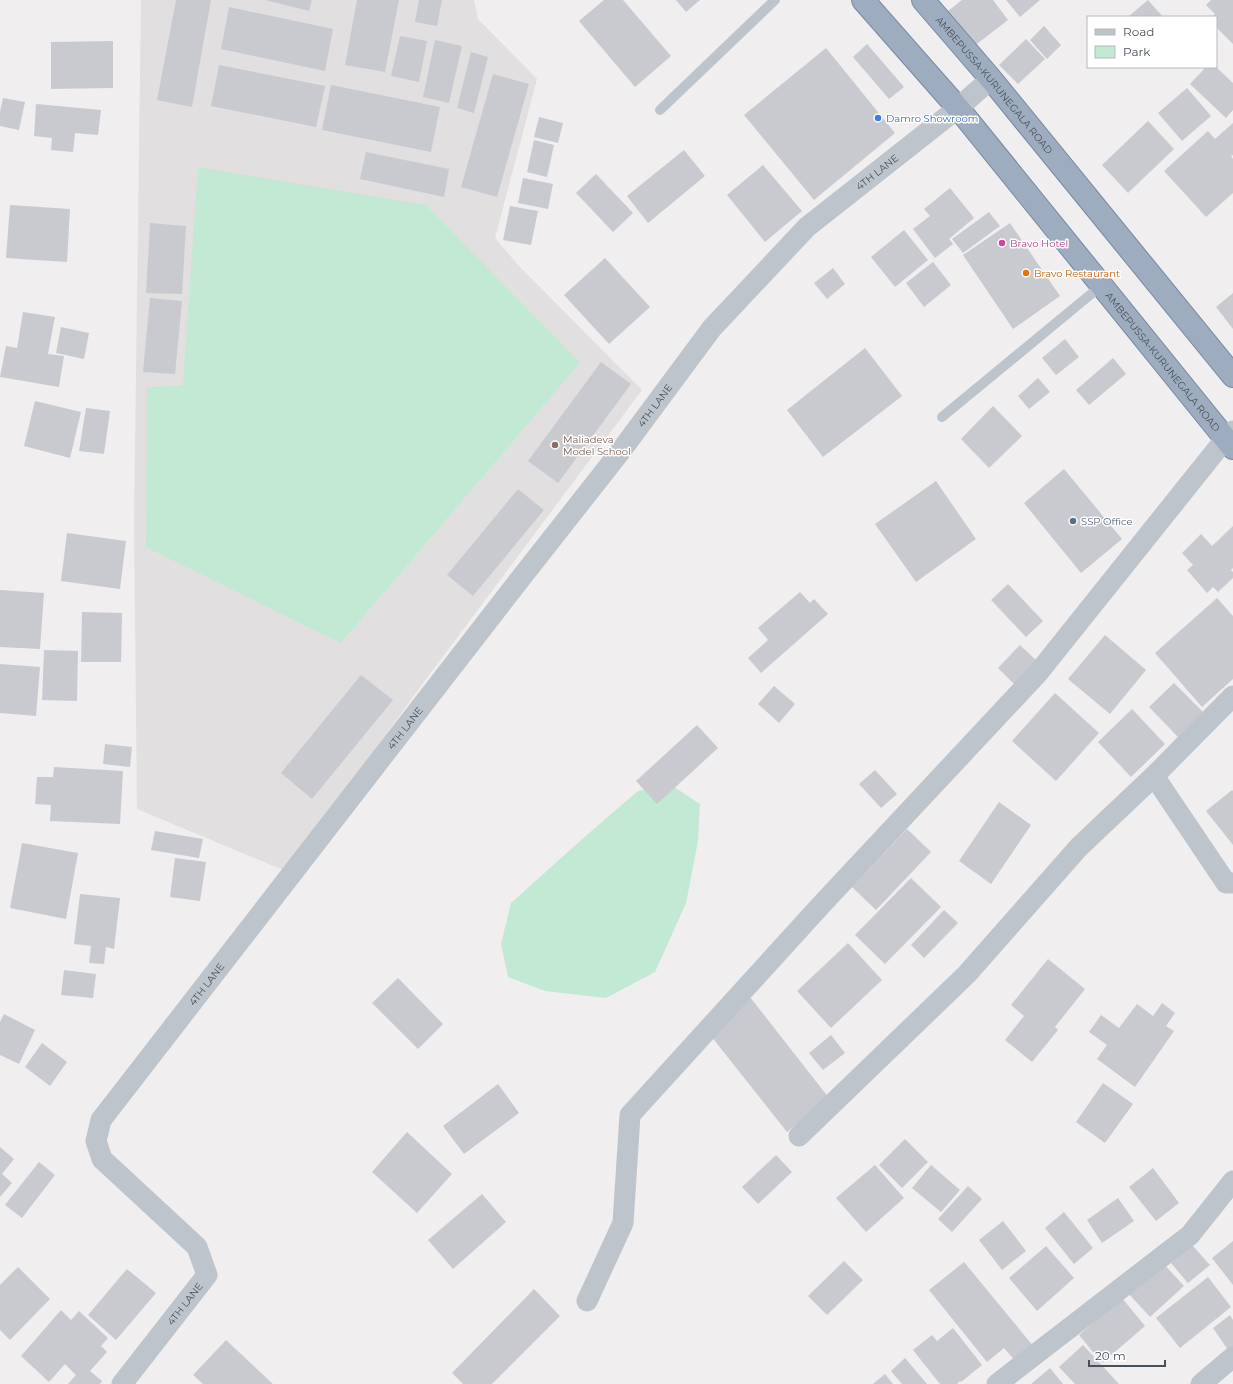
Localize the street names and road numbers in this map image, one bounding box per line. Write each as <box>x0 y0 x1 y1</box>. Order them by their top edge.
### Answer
street label: AMBEPUSSA-KURUNEGALA ROAD <box>933 13 1056 156</box>
street label: 4TH LANE <box>853 151 901 193</box>
street label: AMBEPUSSA-KURUNEGALA ROAD <box>1103 289 1223 434</box>
street label: 4TH LANE <box>634 381 675 430</box>
street label: 4TH LANE <box>384 704 426 752</box>
street label: 4TH LANE <box>186 960 227 1008</box>
street label: 4TH LANE <box>164 1279 206 1327</box>

